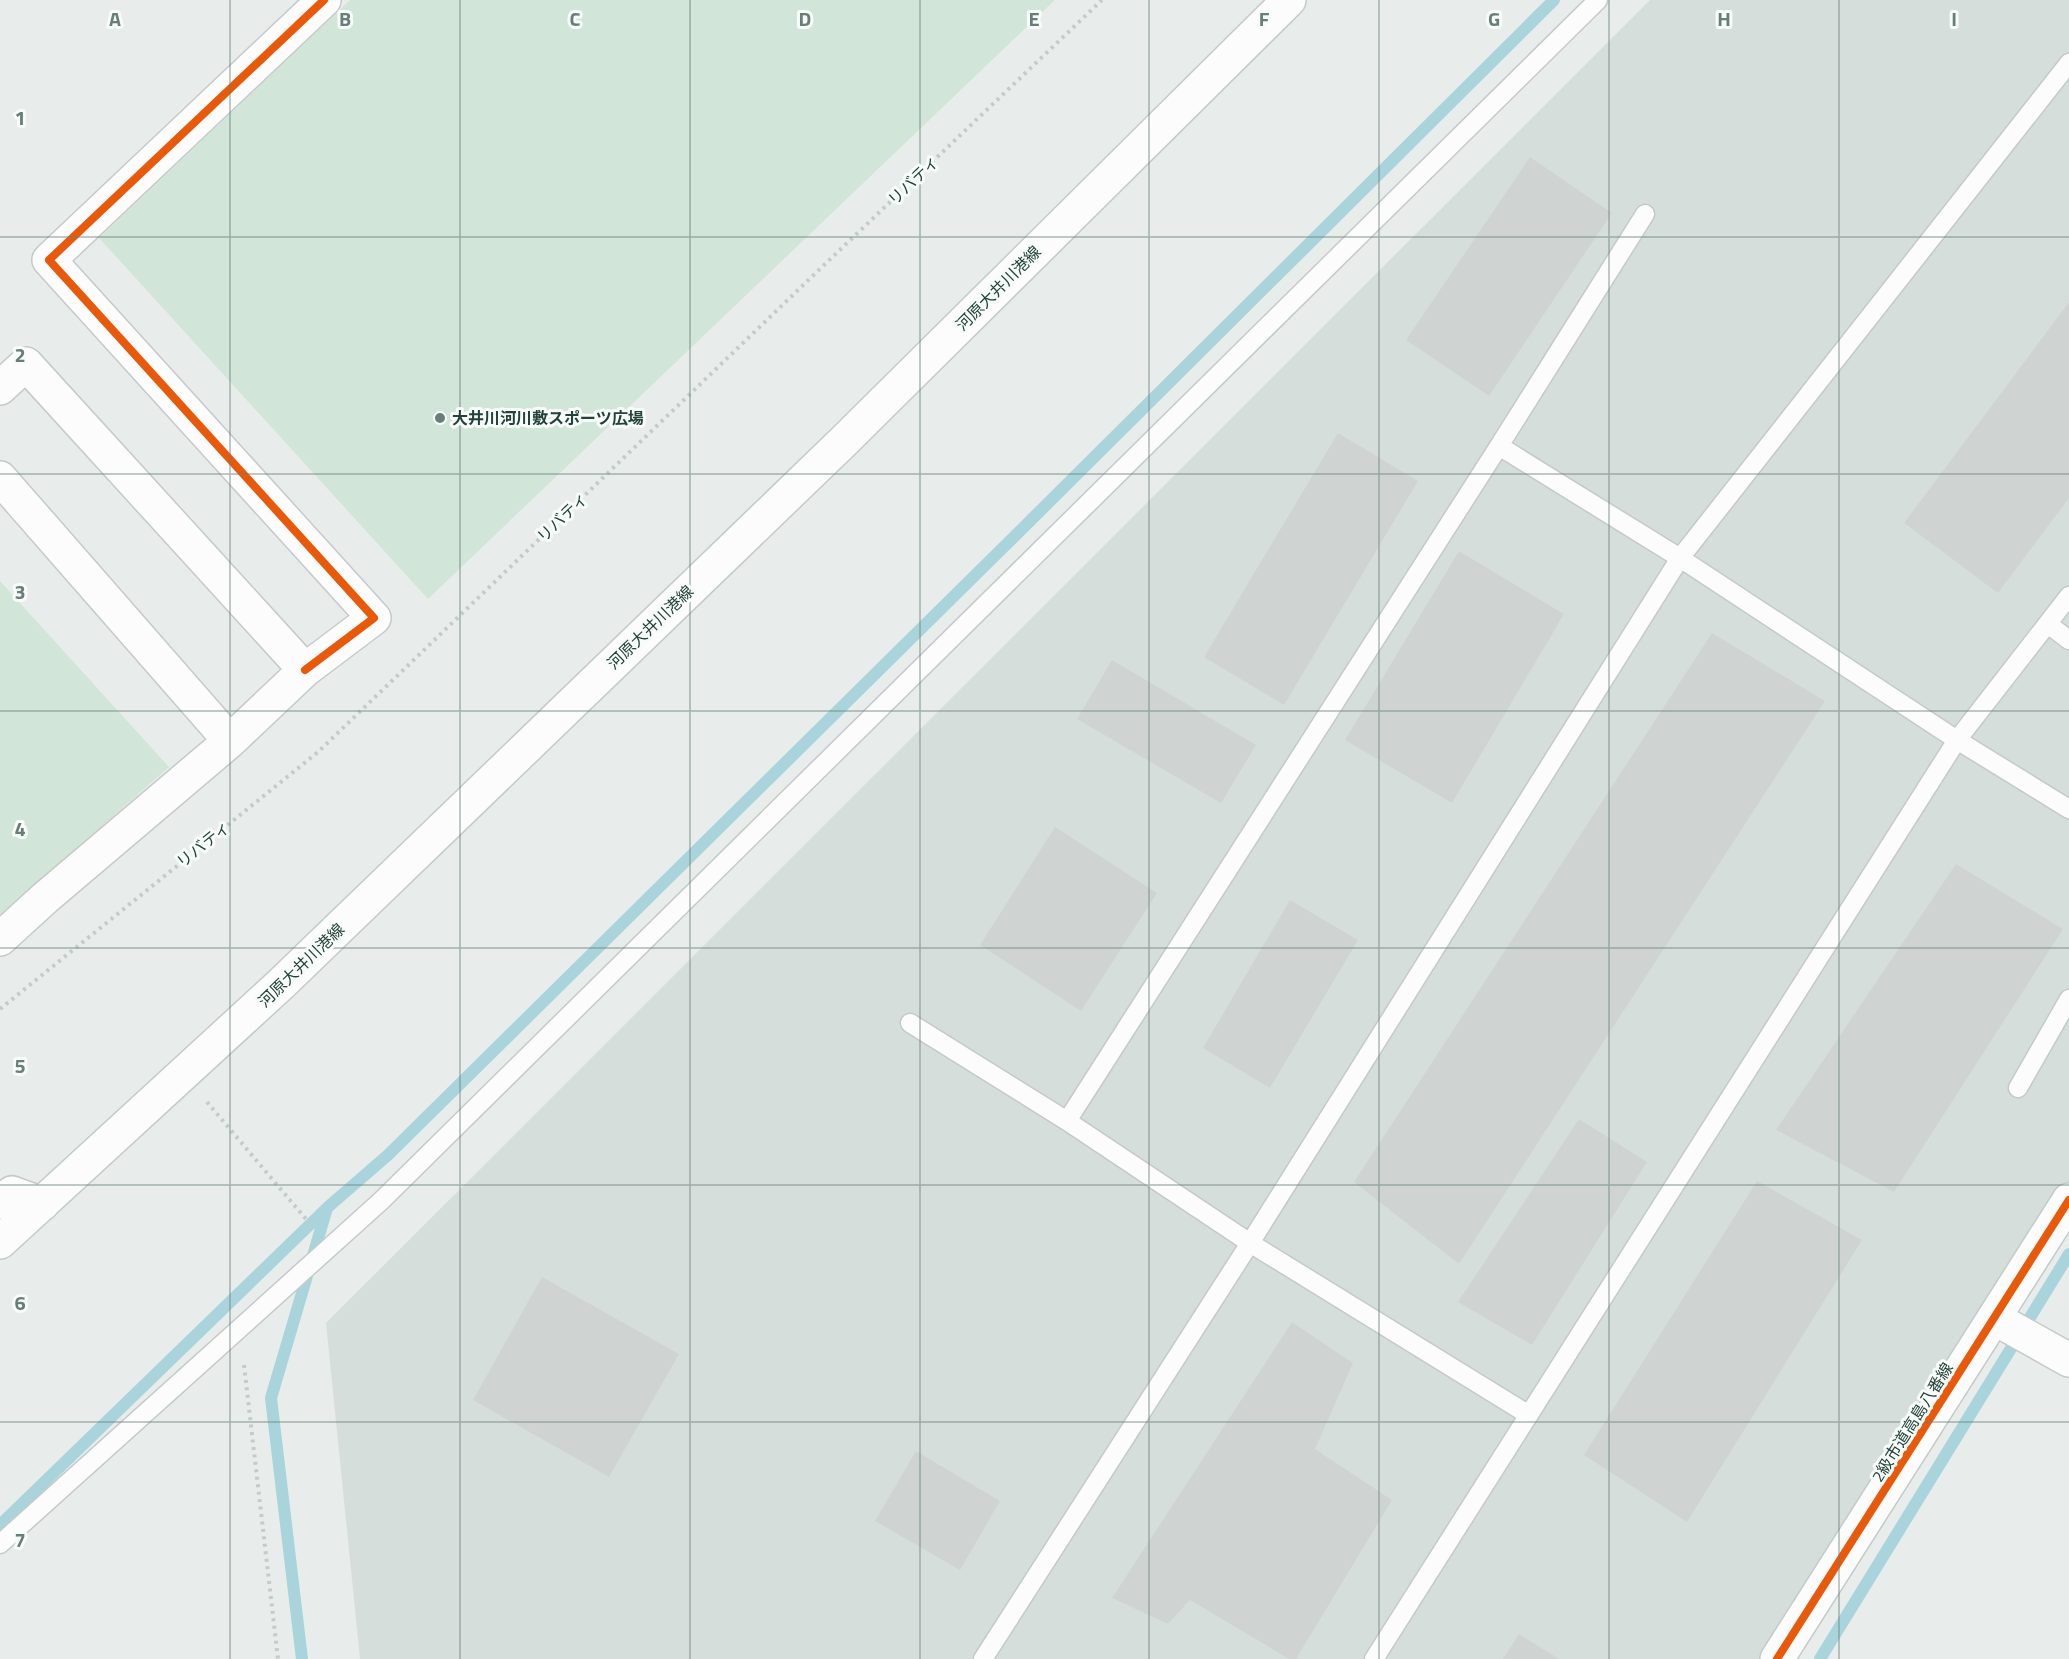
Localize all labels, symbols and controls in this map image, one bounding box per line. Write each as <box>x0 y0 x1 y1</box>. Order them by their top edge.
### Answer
text: A <box>109 3 121 34</box>
text: B <box>339 3 351 34</box>
text: C <box>570 3 581 34</box>
text: D <box>799 3 811 34</box>
text: E <box>1028 3 1040 34</box>
text: F <box>1259 3 1270 34</box>
text: G <box>1488 3 1500 34</box>
text: H <box>1717 3 1731 34</box>
text: I <box>1951 3 1957 34</box>
text: 1 <box>14 102 26 133</box>
street label: リバティ <box>882 149 944 211</box>
street label: 河原大井川港線 <box>950 240 1046 336</box>
text: 2 <box>14 339 26 370</box>
place label: 大井川河川敷スポーツ広場 <box>452 406 644 430</box>
marker: 大井川河川敷スポーツ広場 <box>433 411 447 425</box>
street label: リバティ <box>531 486 593 548</box>
text: 3 <box>14 576 26 607</box>
street label: 河原大井川港線 <box>601 579 699 675</box>
text: 4 <box>14 813 26 844</box>
street label: リバティ <box>171 815 235 873</box>
street label: 河原大井川港線 <box>252 917 350 1013</box>
text: 5 <box>14 1050 26 1081</box>
text: 6 <box>14 1287 26 1318</box>
street label: 2級市道高島八番線 <box>1866 1358 1958 1486</box>
text: 7 <box>14 1524 26 1555</box>

